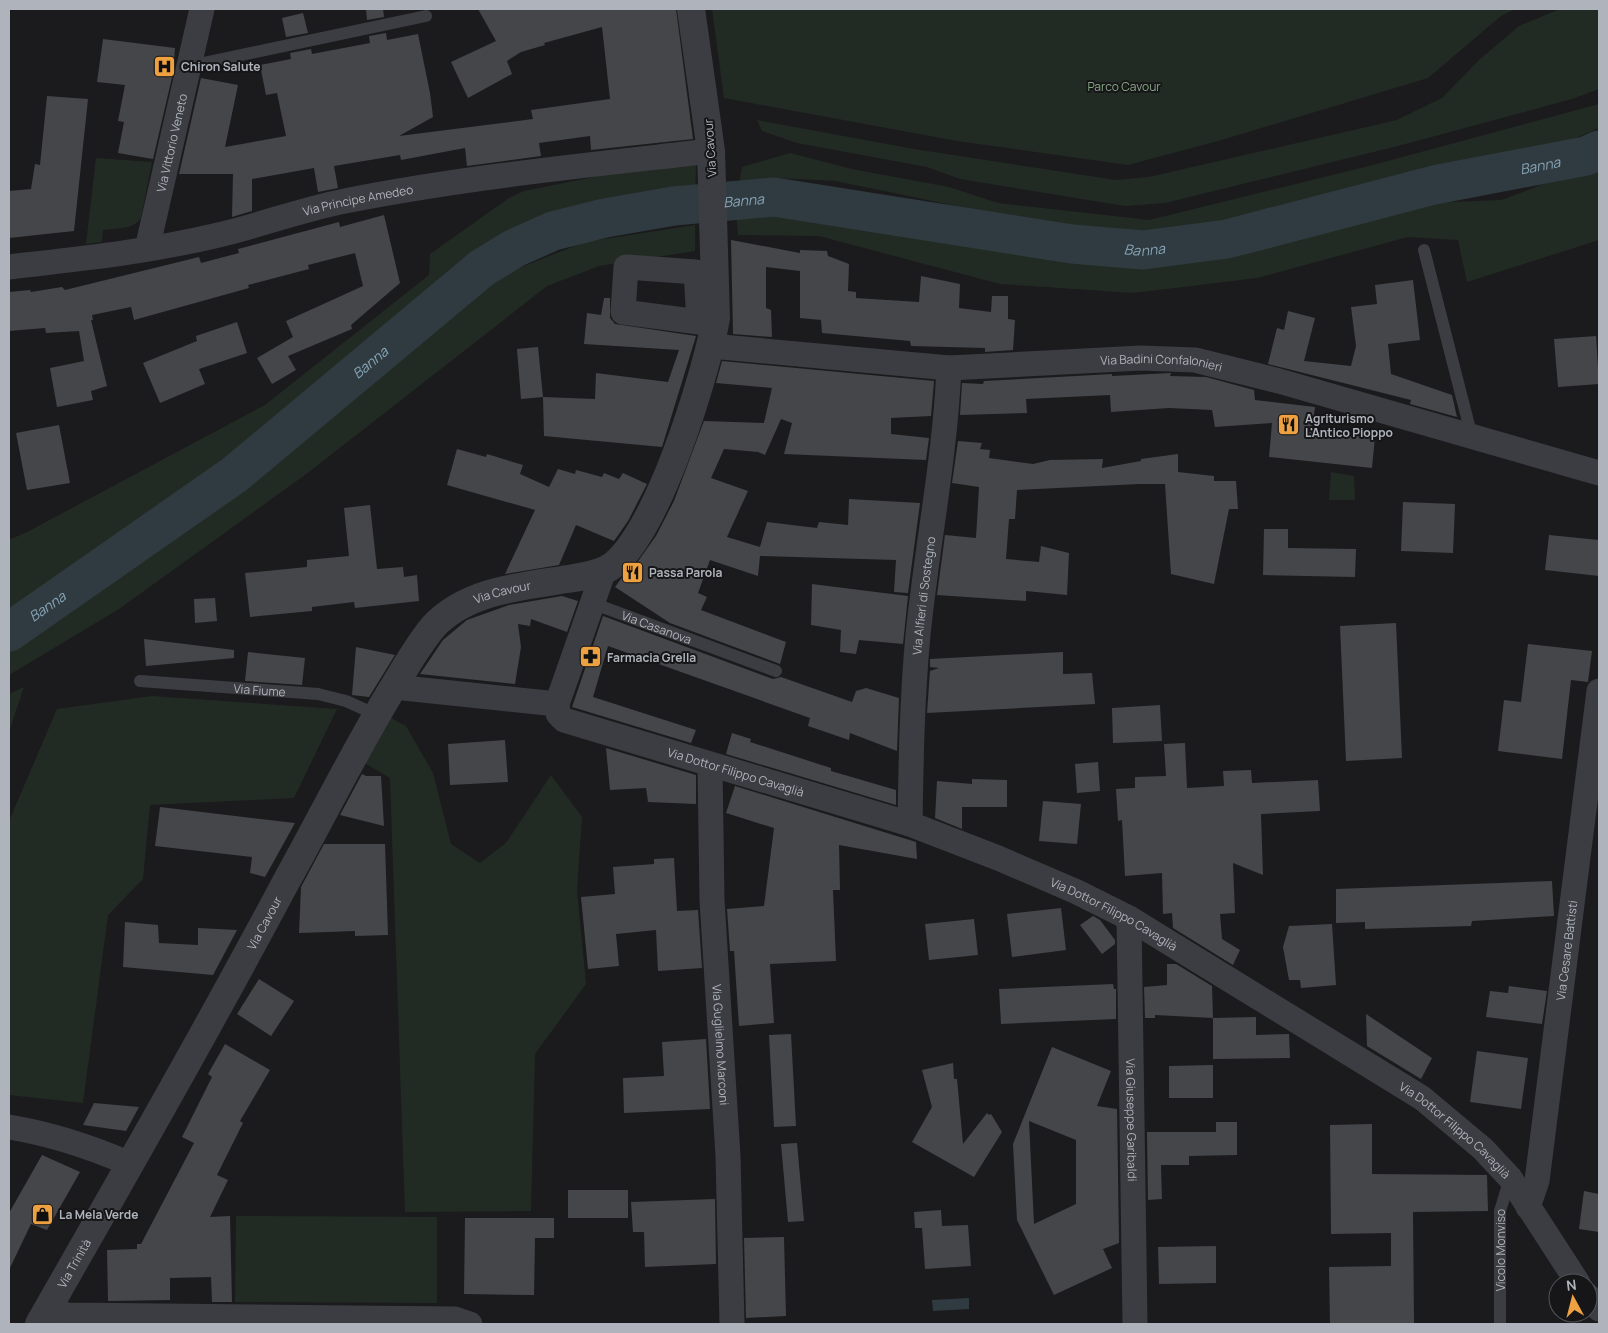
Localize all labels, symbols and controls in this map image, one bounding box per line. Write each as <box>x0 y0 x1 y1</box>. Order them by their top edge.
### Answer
hospital icon: Chiron Salute <box>153 54 177 78</box>
place label: Chiron Salute <box>181 58 261 75</box>
park label: Parco Cavour <box>1087 78 1161 95</box>
street label: Via Vittorio Veneto <box>152 92 191 194</box>
street label: Via Cavour <box>699 118 721 178</box>
water label: Banna <box>1518 151 1563 178</box>
street label: Via Principe Amedeo <box>301 180 414 219</box>
water label: Banna <box>722 188 766 211</box>
water label: Banna <box>1123 238 1167 260</box>
water label: Banna <box>348 341 392 382</box>
street label: Via Badini Confalonieri <box>1100 349 1224 375</box>
place label: Agriturismo L'Antico Pioppo <box>1305 410 1393 441</box>
restaurant icon: Agriturismo L'Antico Pioppo <box>1277 413 1301 437</box>
street label: Via Alfieri di Sostegno <box>908 535 939 655</box>
restaurant icon: Passa Parola <box>621 560 645 584</box>
place label: Passa Parola <box>649 564 723 581</box>
street label: Via Cavour <box>471 576 533 607</box>
water label: Banna <box>25 586 70 625</box>
street label: Via Casanova <box>619 606 694 648</box>
pharmacy icon: Farmacia Grella <box>579 645 603 669</box>
place label: Farmacia Grella <box>607 649 696 666</box>
street label: Via Fiume <box>233 679 286 700</box>
street label: Via Dottor Filippo Cavaglià <box>665 743 806 800</box>
street label: Via Dottor Filippo Cavaglià <box>1048 873 1181 954</box>
street label: Via Cavour <box>243 893 286 953</box>
street label: Via Cesare Battisti <box>1551 899 1581 1001</box>
street label: Via Guglielmo Marconi <box>709 984 733 1106</box>
street label: Via Giuseppe Garibaldi <box>1123 1058 1141 1182</box>
street label: Via Dottor Filippo Cavaglià <box>1396 1078 1515 1182</box>
shop icon: La Mela Verde <box>31 1202 55 1226</box>
place label: La Mela Verde <box>59 1206 138 1223</box>
street label: Vicolo Monviso <box>1492 1209 1509 1291</box>
street label: Via Trinità <box>53 1236 94 1291</box>
north arrow <box>1548 1273 1598 1323</box>
text: N <box>1565 1275 1578 1295</box>

